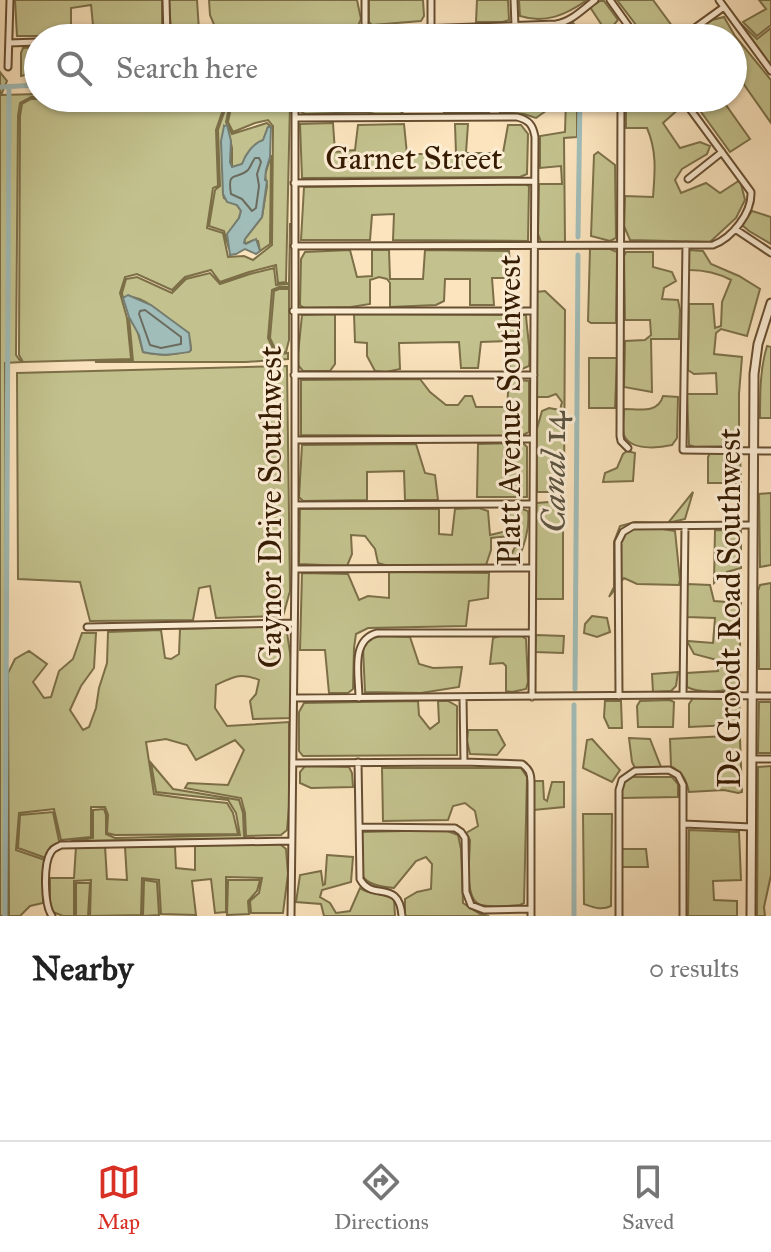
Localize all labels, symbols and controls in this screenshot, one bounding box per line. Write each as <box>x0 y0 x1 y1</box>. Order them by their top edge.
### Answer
search box <box>24 24 747 112</box>
icon: search <box>52 46 96 90</box>
text: Search here <box>116 50 258 86</box>
street label: Garnet Street <box>325 139 503 178</box>
street label: Platt Avenue Southwest <box>490 255 529 565</box>
street label: Gaynor Drive Southwest <box>251 346 290 668</box>
water label: Canal 14 <box>533 410 574 533</box>
street label: De Groodt Road Southwest <box>710 428 749 788</box>
text: Nearby <box>32 948 134 989</box>
text: 0 results <box>649 952 739 984</box>
tab: Map <box>97 1160 141 1235</box>
tab: Directions <box>334 1160 429 1235</box>
tab: Saved <box>622 1160 674 1235</box>

